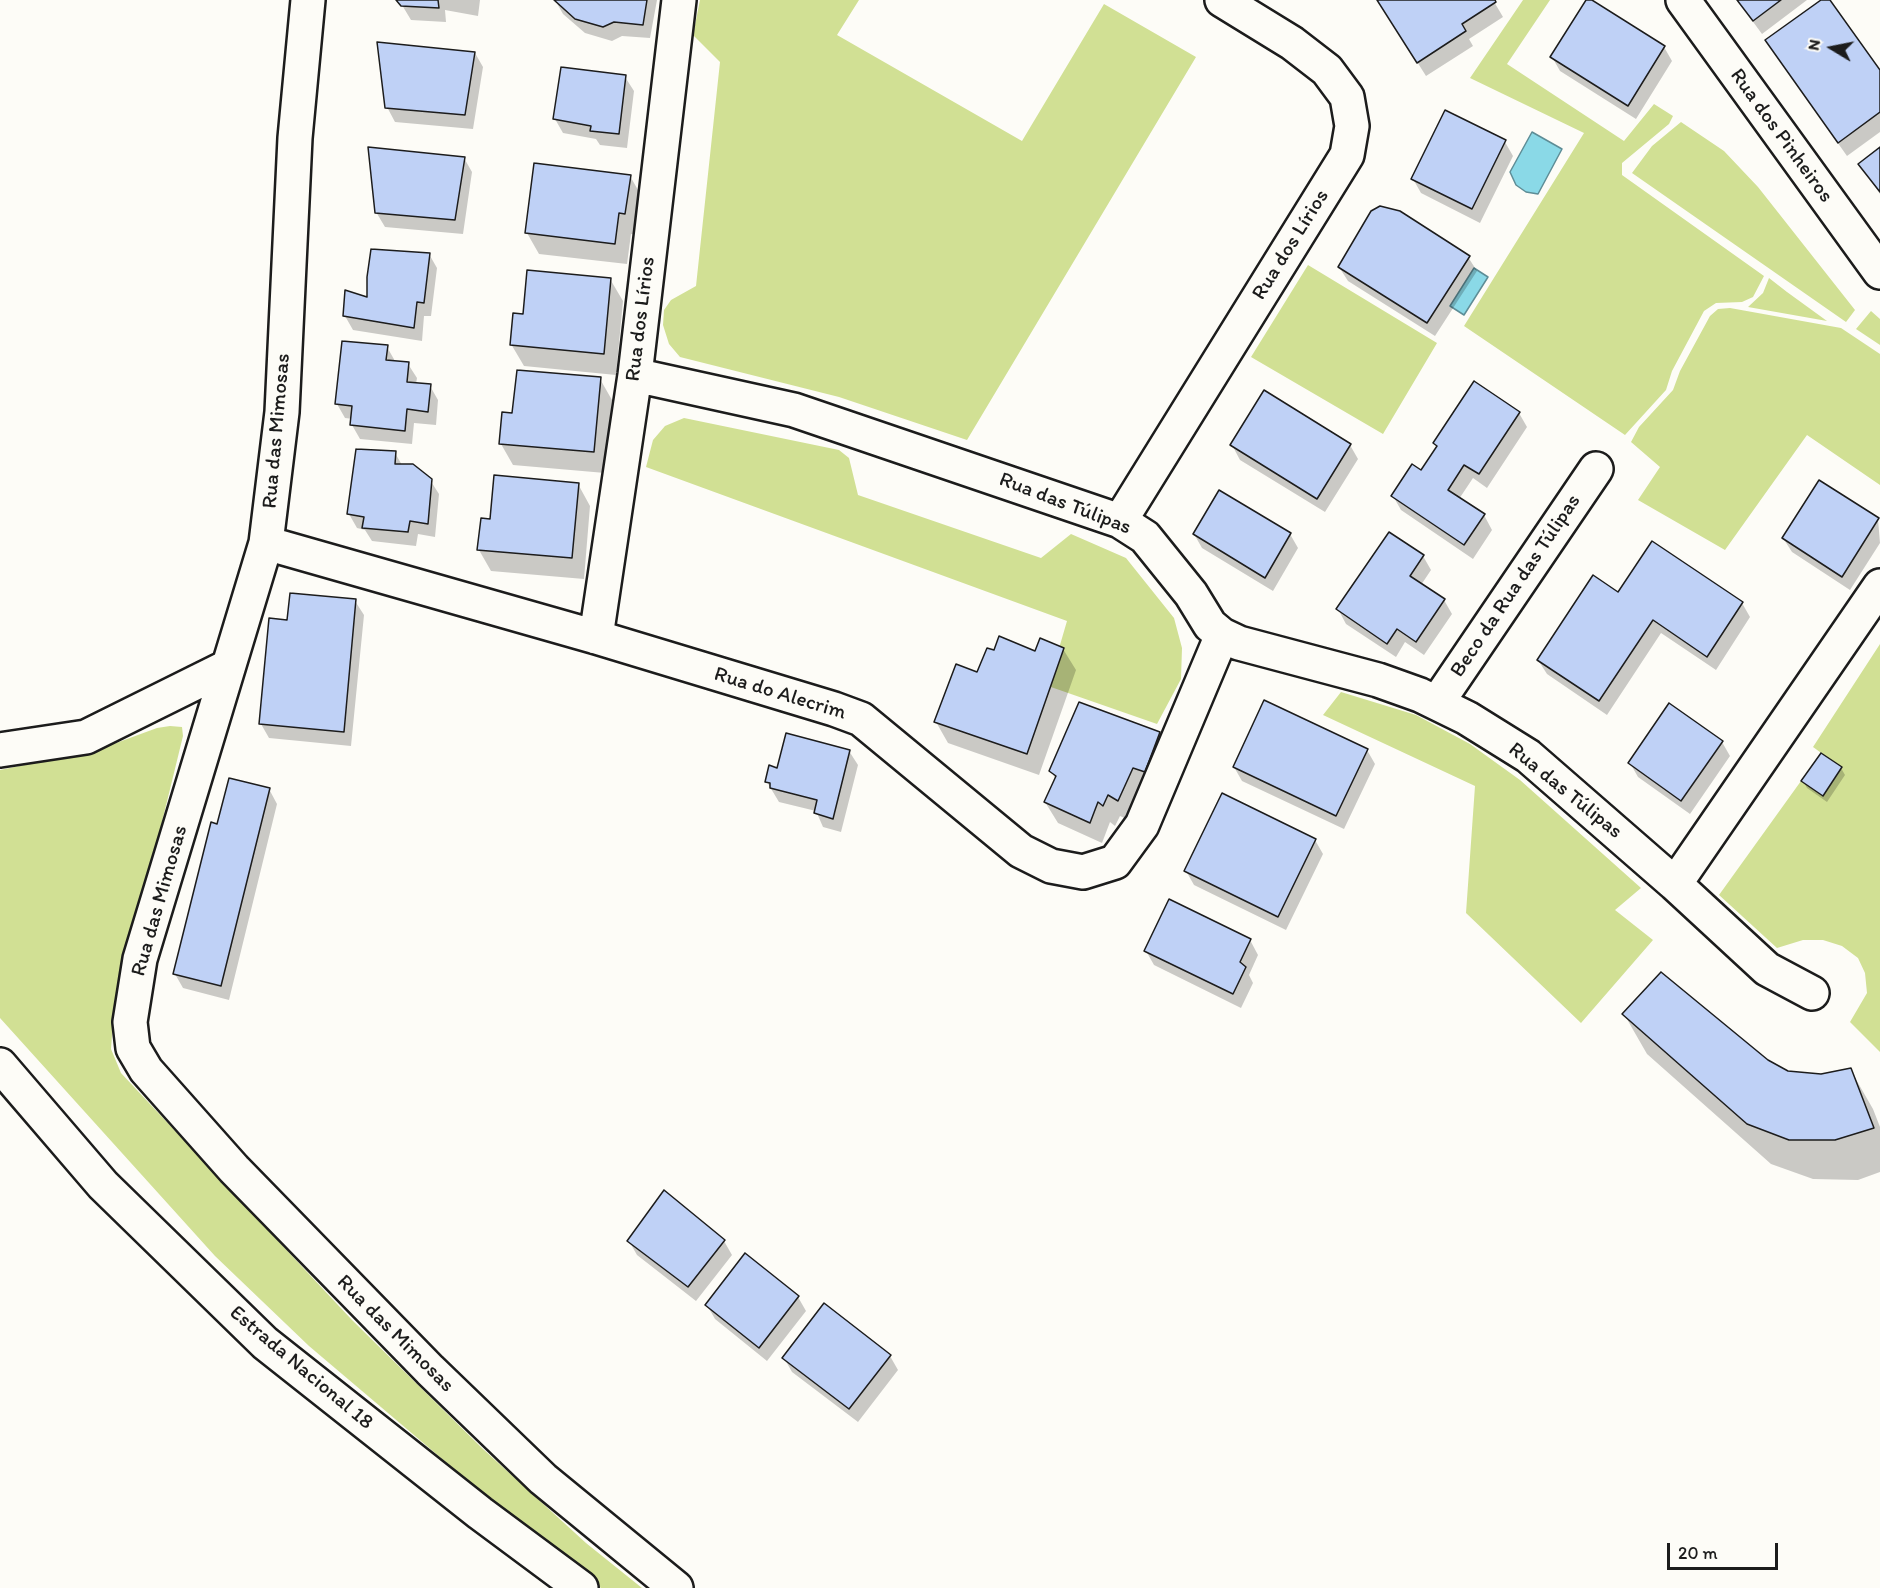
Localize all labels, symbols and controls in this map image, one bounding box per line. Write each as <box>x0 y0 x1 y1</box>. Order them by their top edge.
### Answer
north arrow <box>1802 18 1862 78</box>
text: N <box>1803 38 1824 52</box>
street label: Rua dos Pinheiros <box>1724 64 1838 208</box>
street label: Rua dos Lírios <box>1247 185 1335 305</box>
street label: Rua dos Lírios <box>621 255 661 383</box>
street label: Rua das Mimosas <box>258 352 296 510</box>
street label: Rua das Túlipas <box>995 467 1135 541</box>
street label: Beco da Rua das Túlipas <box>1445 490 1587 682</box>
street label: Rua do Alecrim <box>711 662 849 726</box>
street label: Rua das Túlipas <box>1503 737 1627 845</box>
street label: Rua das Mimosas <box>126 823 194 979</box>
street label: Rua das Mimosas <box>331 1270 459 1398</box>
street label: Estrada Nacional 18 <box>224 1301 378 1435</box>
scale bar <box>1670 1531 1781 1569</box>
text: 20 m <box>1678 1542 1718 1564</box>

